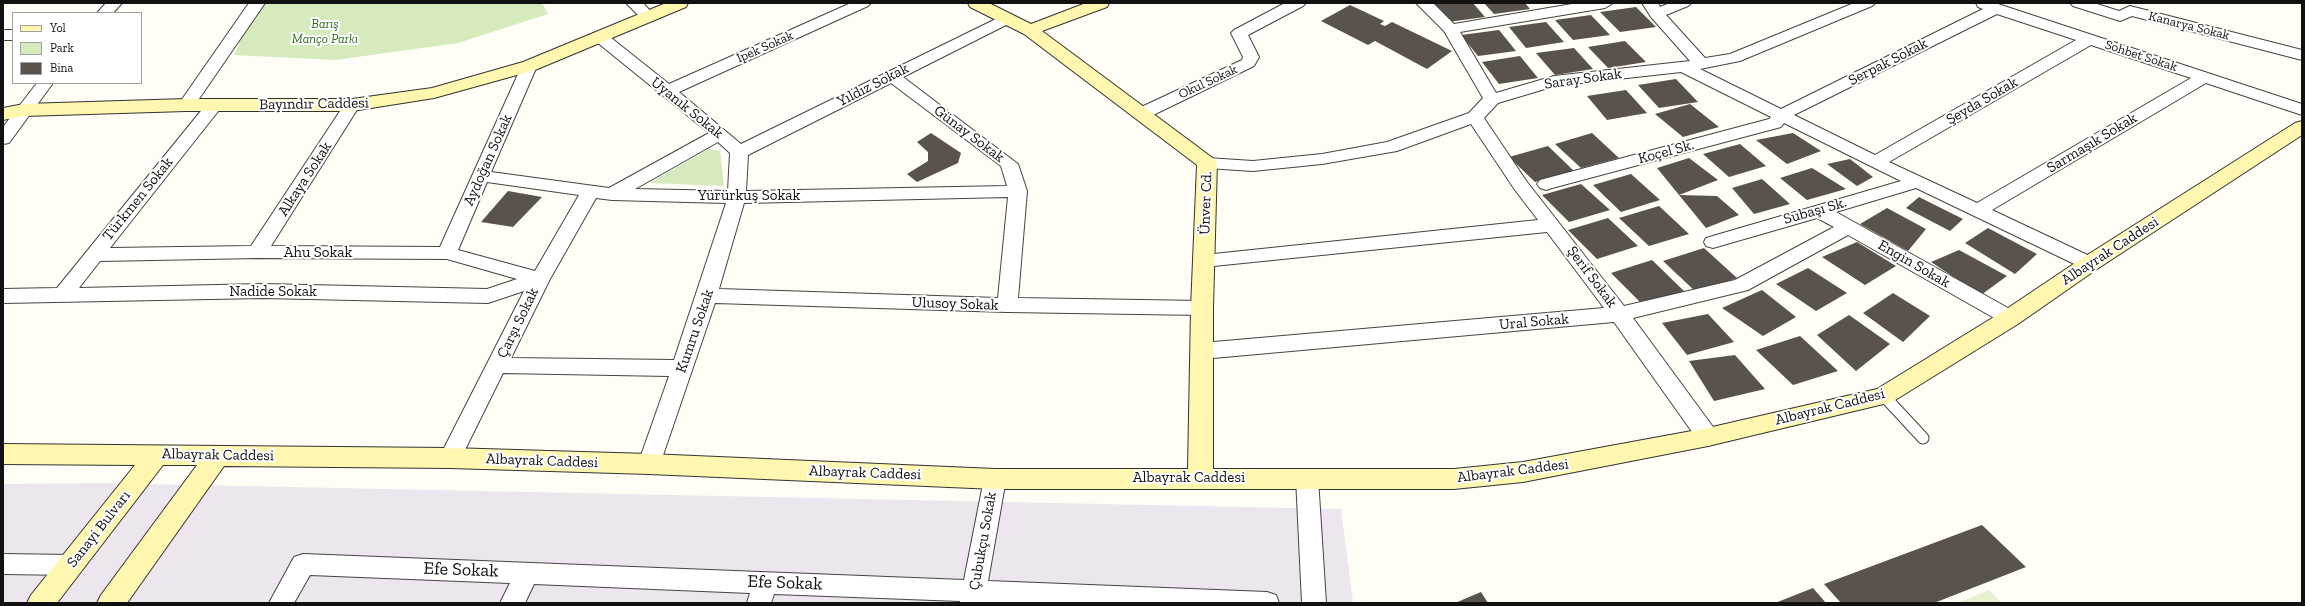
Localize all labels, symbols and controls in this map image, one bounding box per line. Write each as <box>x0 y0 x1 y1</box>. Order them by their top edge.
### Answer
street label: Kanarya Sokak <box>2147 8 2231 44</box>
legend <box>12 12 142 84</box>
park label: Barış Manço Parkı <box>292 16 358 47</box>
text: Yol <box>50 21 66 35</box>
street label: İpek Sokak <box>734 28 796 66</box>
street label: Serpak Sokak <box>1845 34 1931 90</box>
street label: Sohbet Sokak <box>2103 37 2179 75</box>
text: Park <box>50 41 74 55</box>
street label: Yıldız Sokak <box>834 59 912 111</box>
text: Bina <box>50 61 73 75</box>
street label: Okul Sokak <box>1176 62 1240 102</box>
street label: Saray Sokak <box>1543 65 1623 93</box>
street label: Uyanık Sokak <box>647 73 727 143</box>
street label: Şeyda Sokak <box>1943 73 2021 129</box>
street label: Bayındır Caddesi <box>259 94 369 114</box>
street label: Günay Sokak <box>930 102 1008 166</box>
street label: Sarmaşık Sokak <box>2044 109 2140 177</box>
street label: Aydoğan Sokak <box>460 111 516 209</box>
street label: Koçel Sk. <box>1636 136 1696 168</box>
street label: Alkaya Sokak <box>274 138 336 220</box>
street label: Türkmen Sokak <box>99 154 177 244</box>
street label: Ünver Cd. <box>1196 171 1216 235</box>
street label: Yürürkuş Sokak <box>698 187 800 205</box>
street label: Subaşı Sk. <box>1781 193 1849 229</box>
street label: Albayrak Caddesi <box>2058 213 2162 289</box>
street label: Engin Sokak <box>1875 236 1953 292</box>
street label: Şerif Sokak <box>1563 243 1621 311</box>
street label: Ahu Sokak <box>284 244 352 262</box>
street label: Nadide Sokak <box>229 283 317 301</box>
street label: Çarşı Sokak <box>493 285 543 361</box>
street label: Kumru Sokak <box>672 287 718 375</box>
street label: Ulusoy Sokak <box>911 293 999 315</box>
street label: Ural Sokak <box>1498 310 1570 334</box>
street label: Albayrak Caddesi <box>1773 385 1887 429</box>
street label: Albayrak Caddesi <box>162 445 274 465</box>
street label: Albayrak Caddesi <box>486 450 598 472</box>
street label: Albayrak Caddesi <box>1456 455 1570 487</box>
street label: Albayrak Caddesi <box>809 462 921 484</box>
street label: Albayrak Caddesi <box>1133 469 1245 487</box>
street label: Sanayi Bulvarı <box>63 487 135 571</box>
street label: Çubukçu Sokak <box>966 491 1000 591</box>
street label: Efe Sokak <box>423 558 499 582</box>
street label: Efe Sokak <box>747 571 823 595</box>

